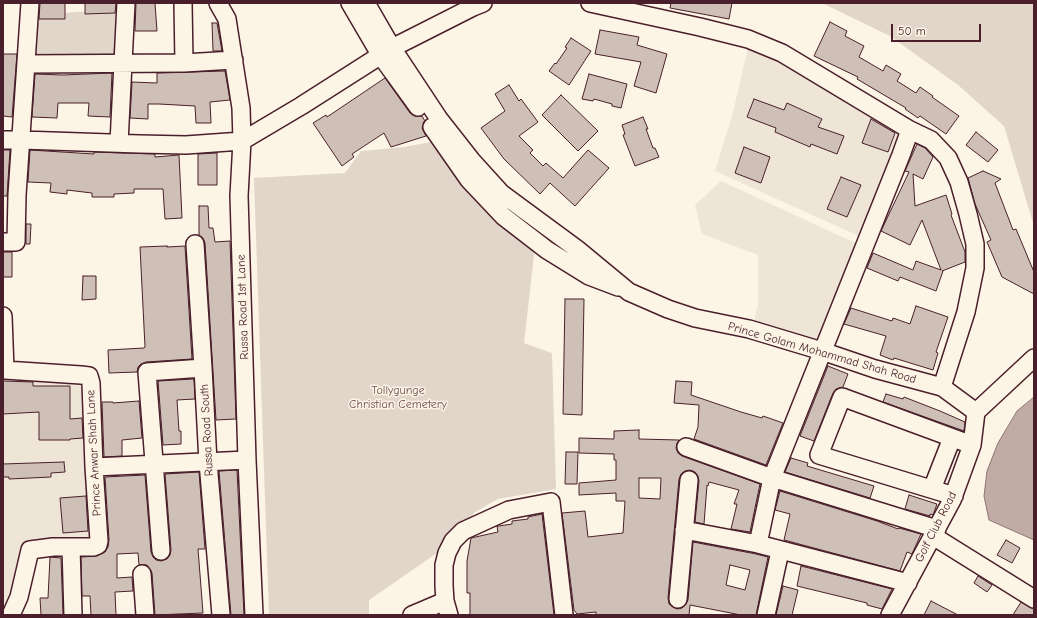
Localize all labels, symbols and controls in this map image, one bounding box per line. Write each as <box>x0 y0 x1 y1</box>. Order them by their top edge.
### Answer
scale bar <box>893 16 983 42</box>
text: 50 m <box>898 24 926 38</box>
street label: Russa Road 1st Lane <box>234 254 252 360</box>
street label: Prince Golam Mohammad Shah Road <box>726 319 918 387</box>
street label: Russa Road South <box>197 384 217 476</box>
park label: Tollygunge Christian Cemetery <box>349 384 447 412</box>
street label: Prince Anwar Shah Lane <box>83 389 105 517</box>
street label: Golf Club Road <box>912 489 960 565</box>

